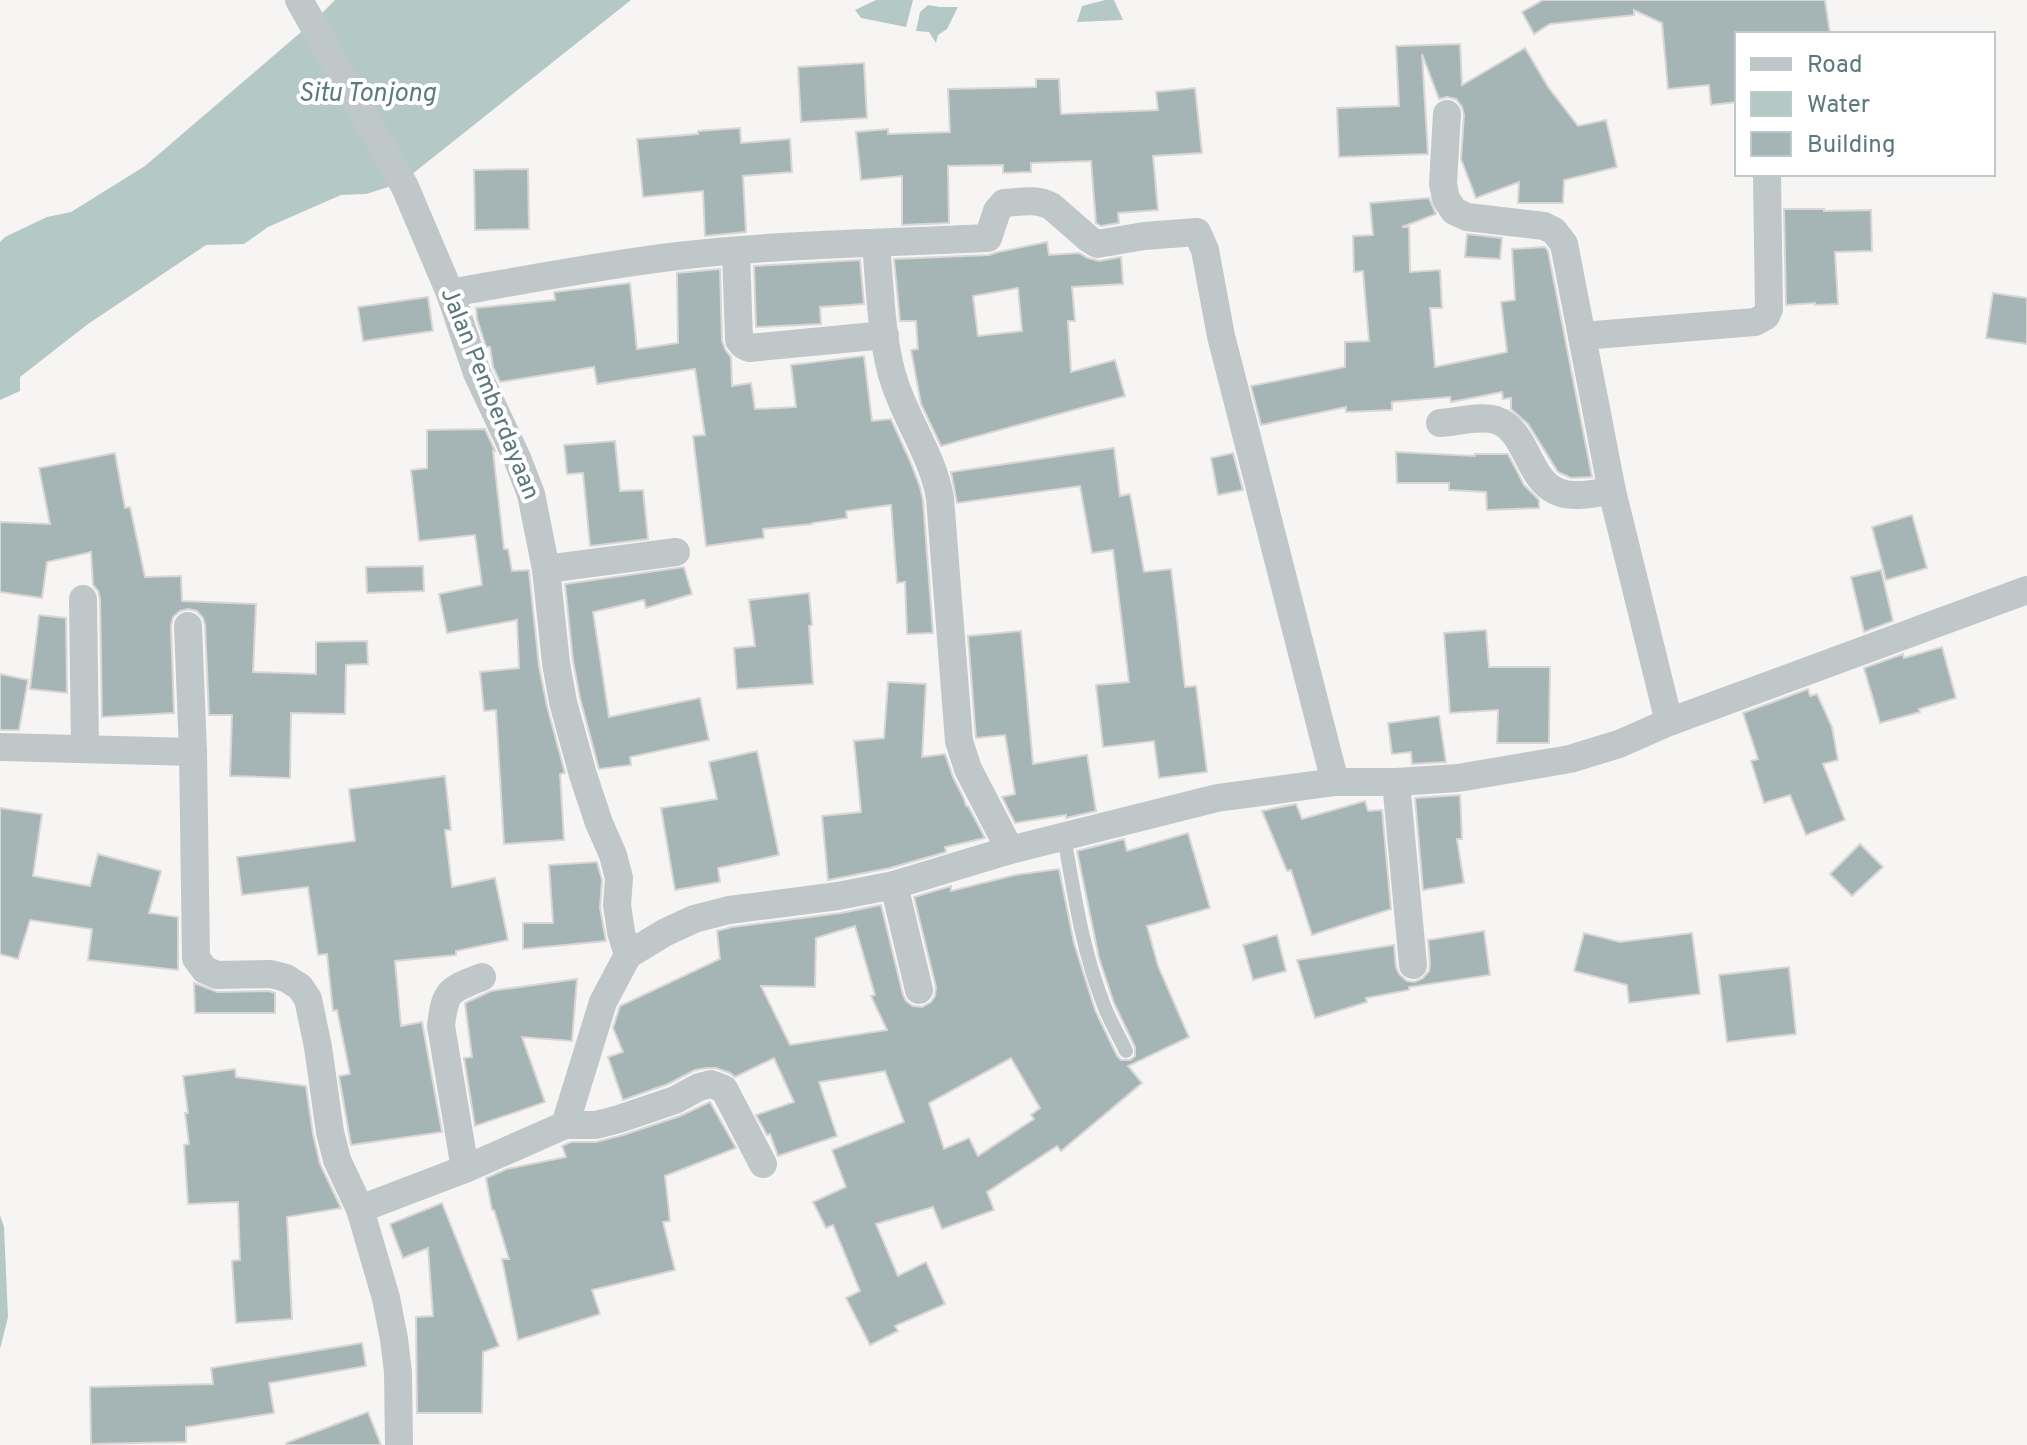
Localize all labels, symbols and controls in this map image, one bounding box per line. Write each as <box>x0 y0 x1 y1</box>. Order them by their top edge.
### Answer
legend <box>1735 32 1995 176</box>
text: Road <box>1807 51 1863 81</box>
water label: Situ Tonjong <box>298 78 437 111</box>
text: Water <box>1807 91 1870 121</box>
text: Building <box>1807 131 1896 161</box>
street label: Jalan Pemberdayaan <box>433 284 545 504</box>

